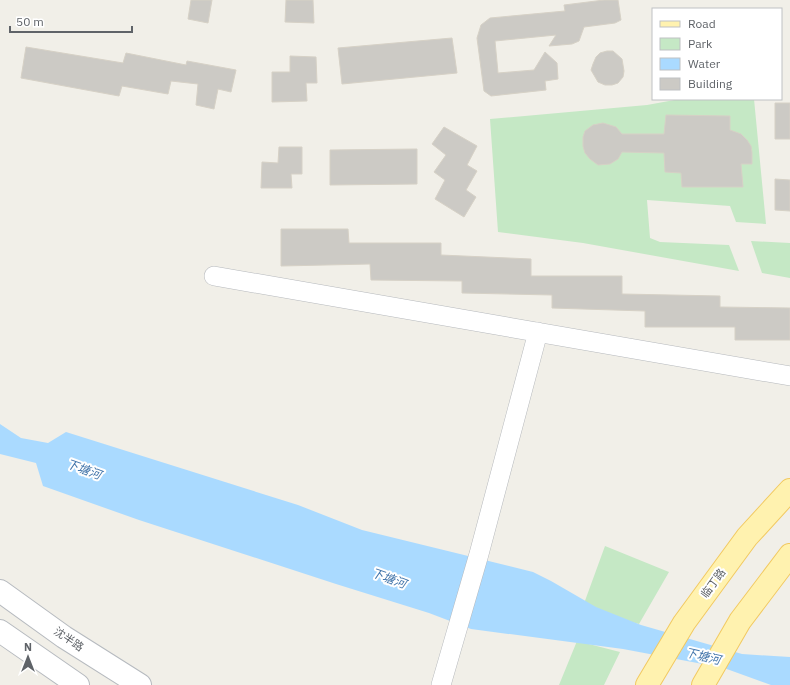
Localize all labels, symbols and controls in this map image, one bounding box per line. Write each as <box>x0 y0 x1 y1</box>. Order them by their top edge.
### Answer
scale bar <box>10 8 132 34</box>
legend <box>652 8 782 100</box>
text: 50 m <box>16 14 44 29</box>
text: Road <box>688 16 716 31</box>
text: Park <box>688 36 713 51</box>
text: Water <box>688 56 721 71</box>
text: Building <box>688 76 733 91</box>
water label: 下塘河 <box>65 456 105 483</box>
water label: 下塘河 <box>370 565 410 592</box>
street label: 临丁路 <box>698 566 728 600</box>
street label: 沈半路 <box>51 624 87 654</box>
north arrow <box>8 637 48 677</box>
text: N <box>24 640 32 654</box>
water label: 下塘河 <box>684 645 724 668</box>

